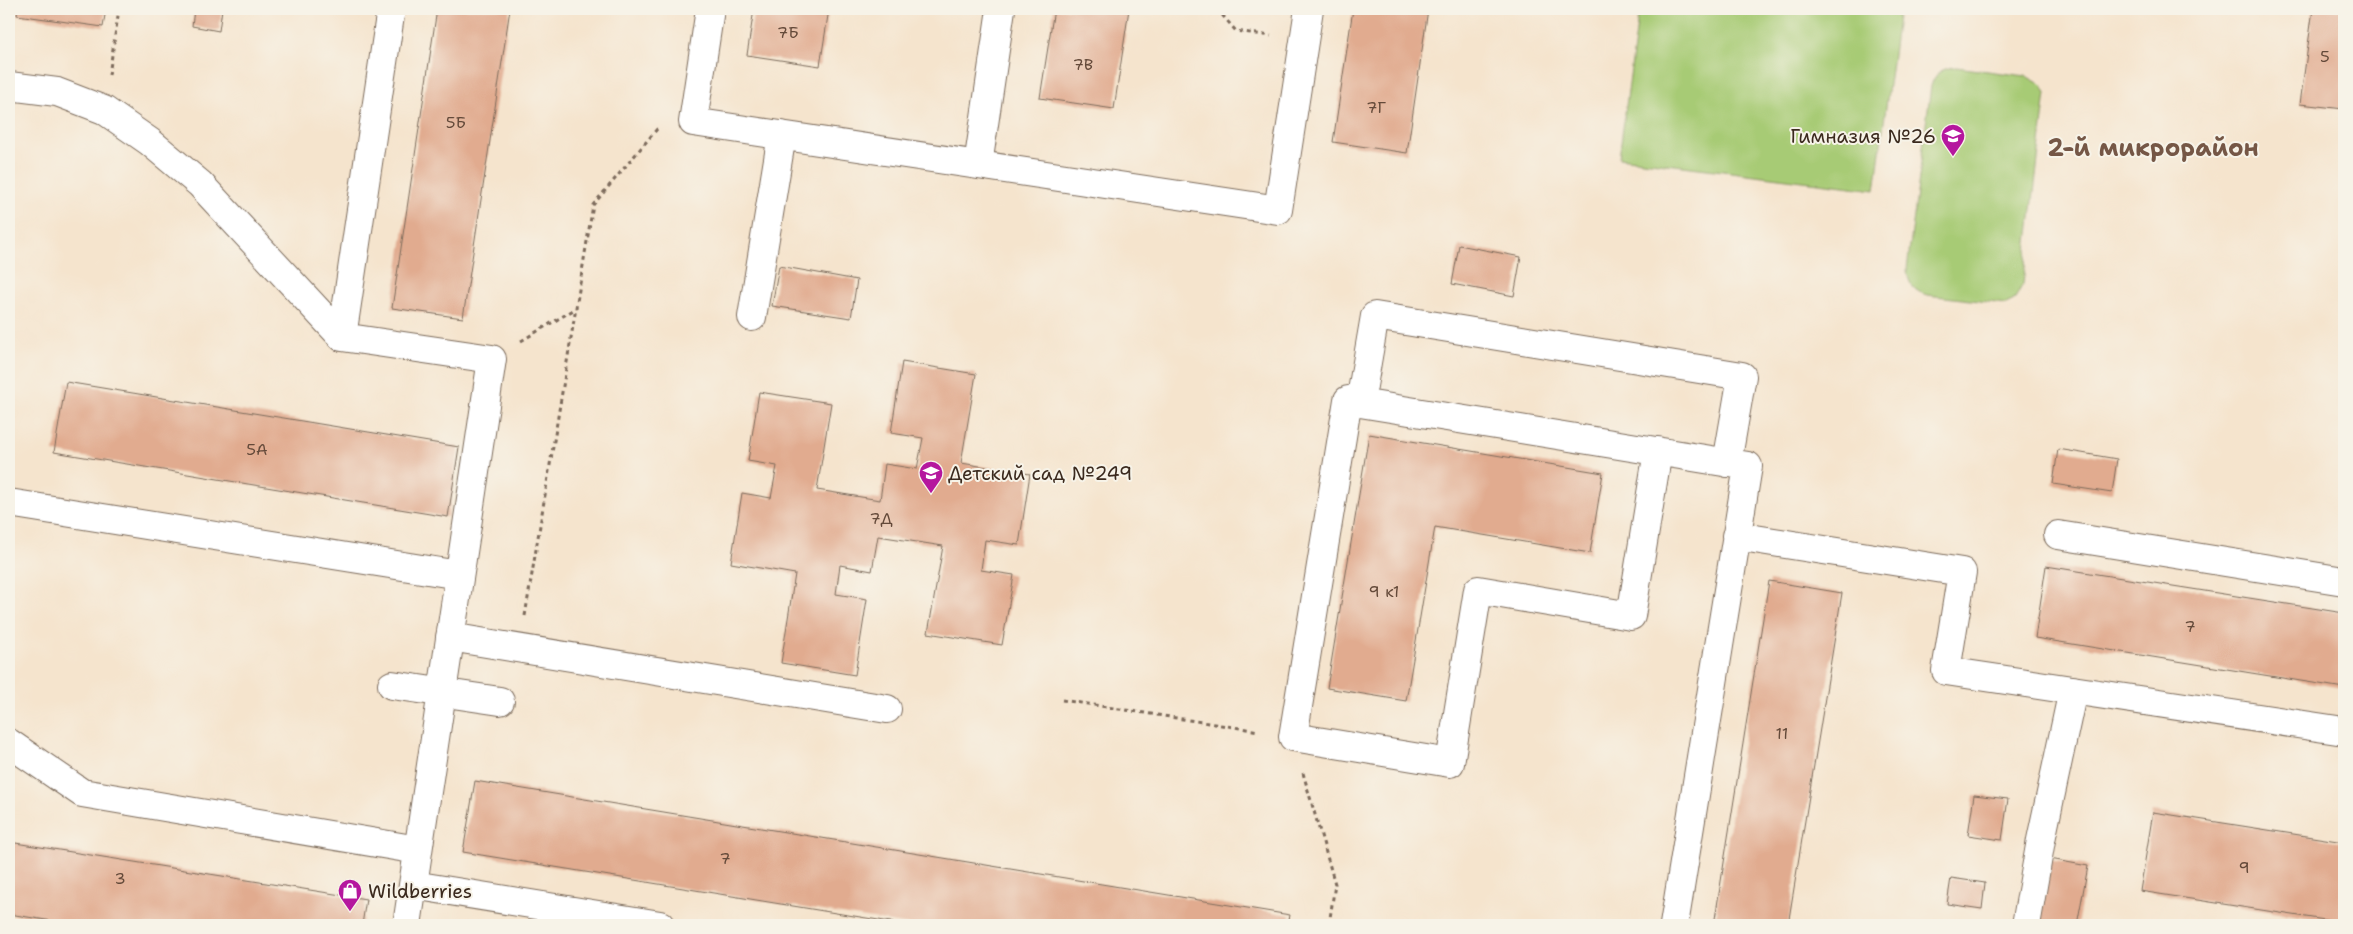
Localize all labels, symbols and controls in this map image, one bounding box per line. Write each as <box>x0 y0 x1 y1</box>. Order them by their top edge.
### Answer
house number: 7Б <box>777 22 799 43</box>
house number: 5 <box>2320 46 2330 67</box>
house number: 7В <box>1073 54 1093 75</box>
house number: 7Г <box>1366 97 1386 118</box>
house number: 5Б <box>446 112 466 133</box>
school or university icon: Гимназия №26 <box>1940 123 1966 157</box>
place label: Гимназия №26 <box>1790 124 1936 149</box>
district label: 2-й микрорайон <box>2047 132 2259 164</box>
house number: 5А <box>246 439 268 460</box>
school or university icon: Детский сад №249 <box>918 460 944 494</box>
place label: Детский сад №249 <box>948 461 1132 486</box>
house number: 7Д <box>869 508 893 529</box>
house number: 9 к1 <box>1369 581 1399 602</box>
house number: 7 <box>2184 616 2196 637</box>
house number: 11 <box>1776 723 1788 744</box>
house number: 7 <box>719 848 731 869</box>
house number: 9 <box>2238 857 2250 878</box>
house number: 3 <box>114 868 126 889</box>
shop icon: Wildberries <box>337 878 363 912</box>
place label: Wildberries <box>368 879 472 904</box>

